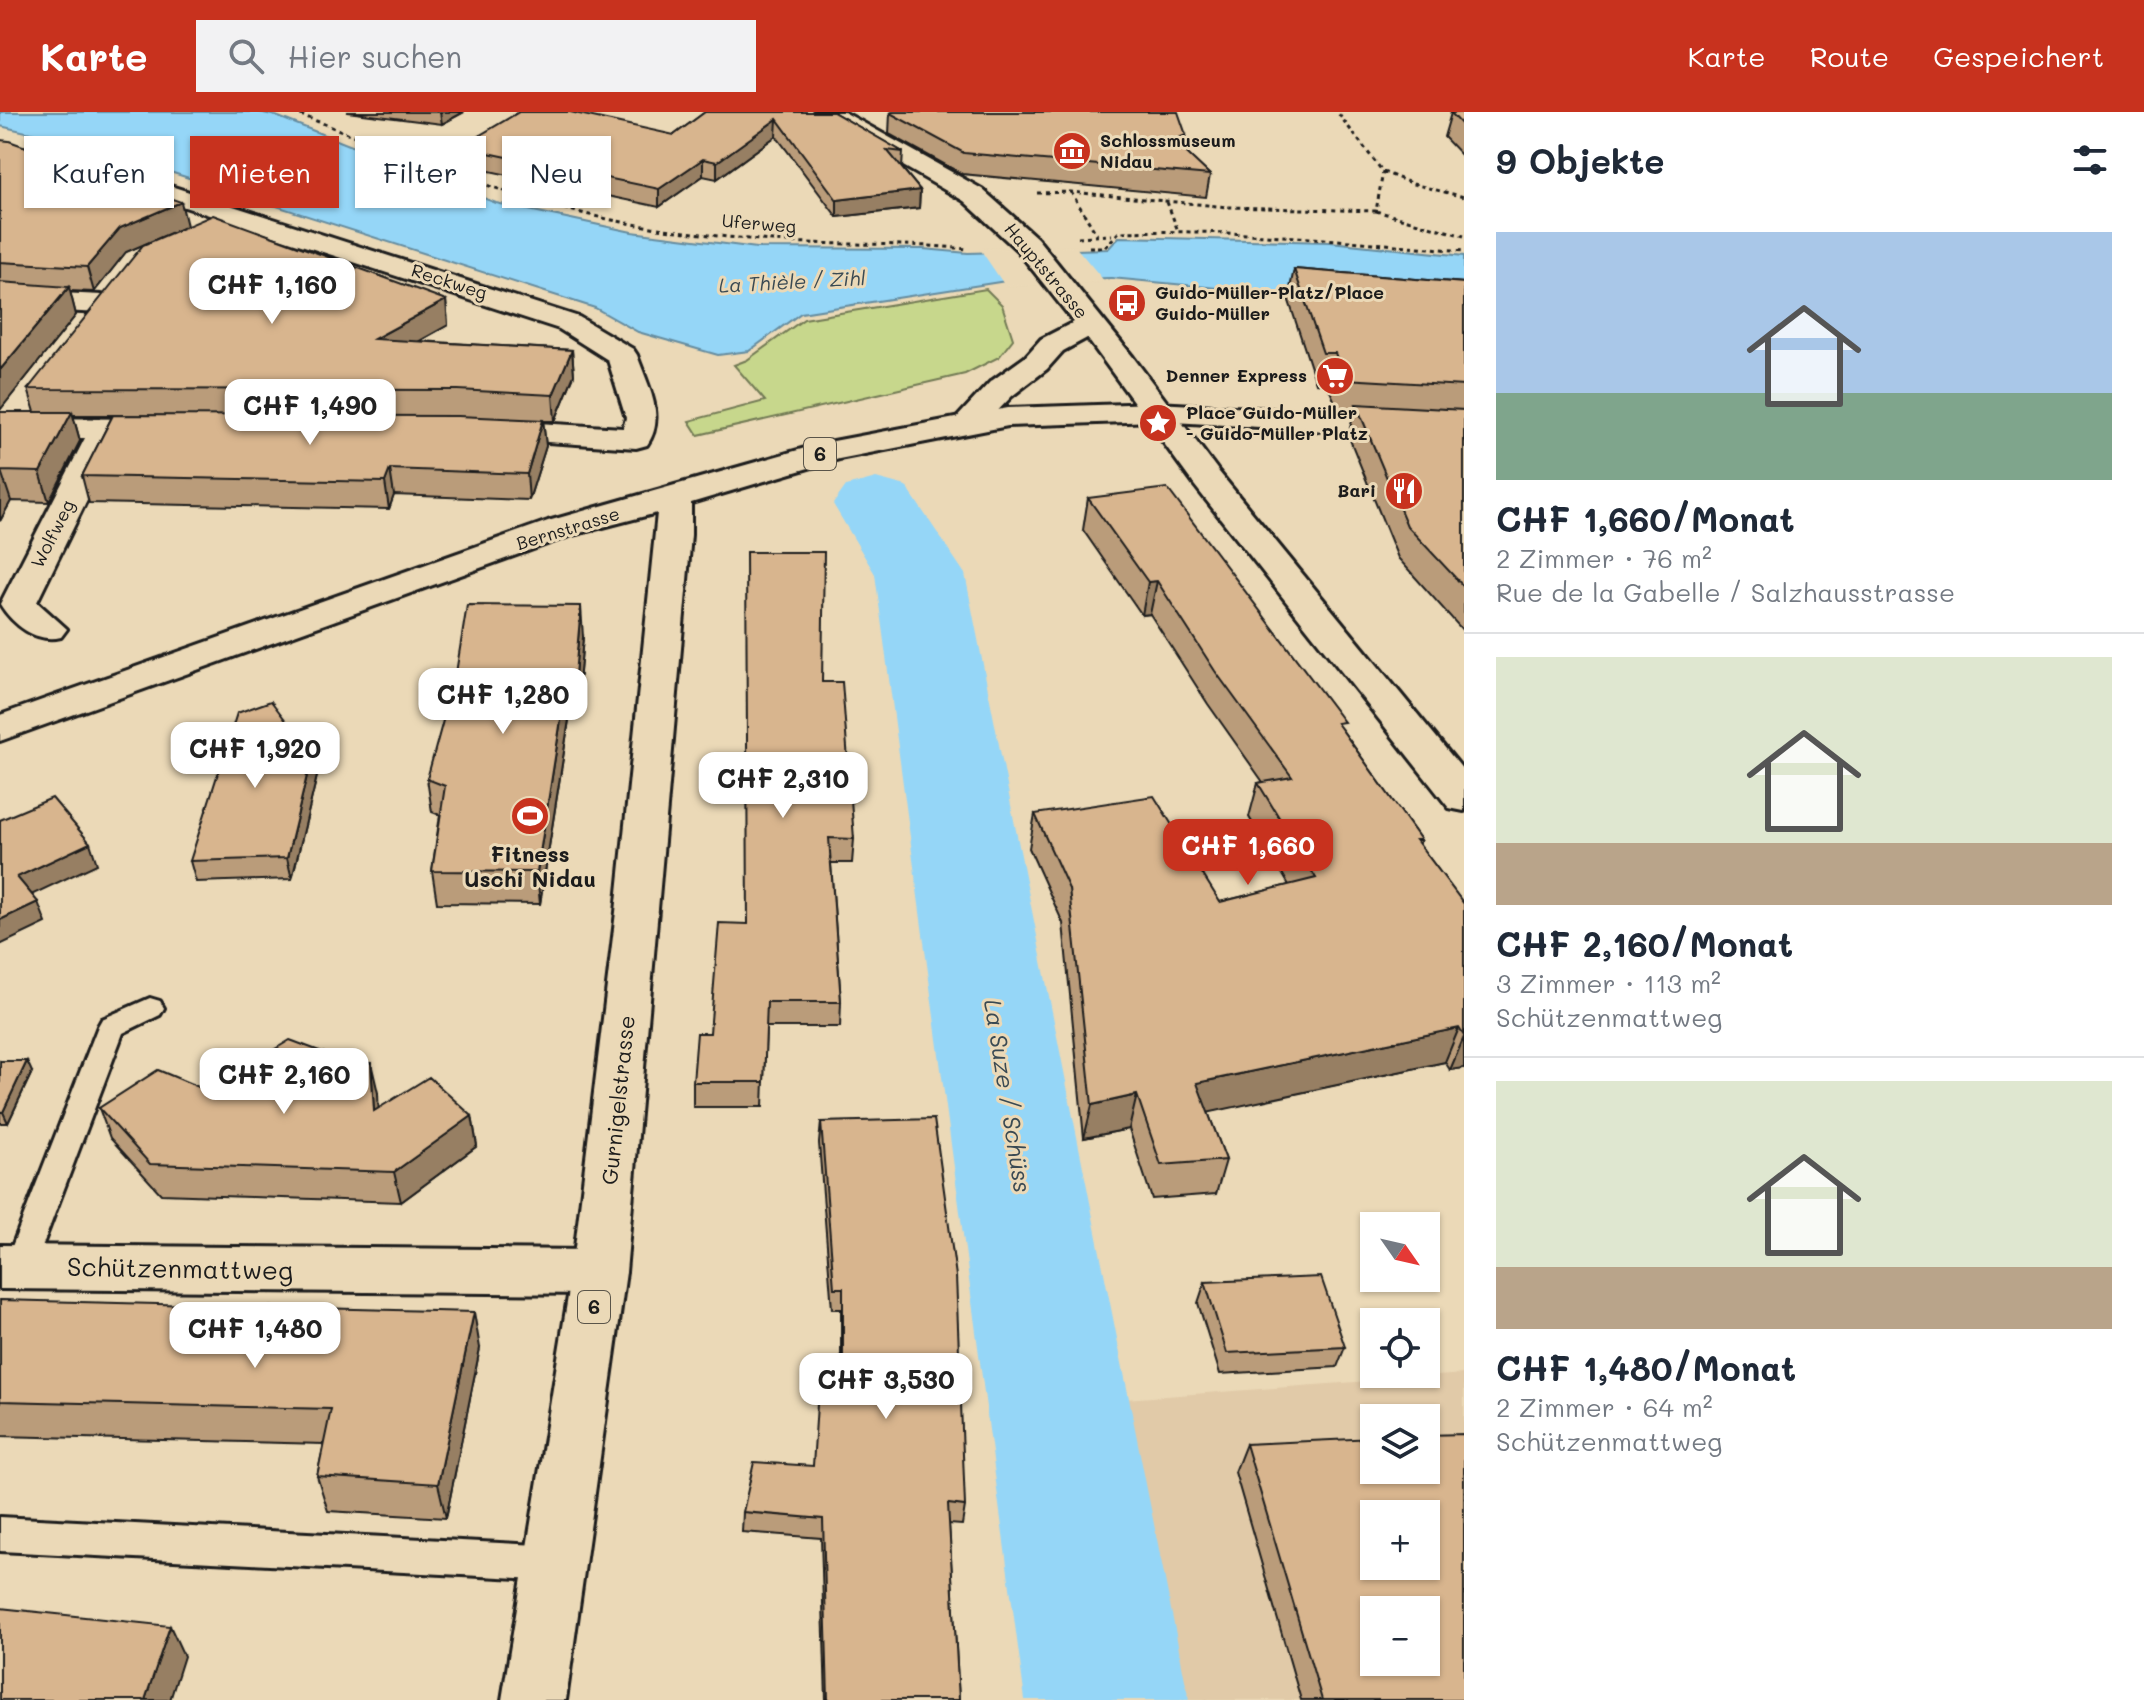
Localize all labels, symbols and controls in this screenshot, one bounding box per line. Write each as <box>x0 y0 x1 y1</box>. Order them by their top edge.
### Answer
search box <box>196 20 756 92</box>
text: Karte <box>40 31 148 81</box>
icon: search <box>224 34 268 78</box>
text: Hier suchen <box>288 36 462 76</box>
text: Karte <box>1687 38 1766 74</box>
text: Route <box>1810 38 1889 74</box>
text: Gespeichert <box>1933 38 2104 74</box>
place label: Schlossmuseum Nidau <box>1100 128 1235 173</box>
museum icon: Schlossmuseum Nidau <box>1051 130 1093 172</box>
chip: Kaufen <box>24 136 174 208</box>
chip: Mieten <box>190 136 339 208</box>
chip: Filter <box>355 136 486 208</box>
chip: Neu <box>502 136 611 208</box>
text: 9 Objekte <box>1496 138 1665 183</box>
icon: filters <box>2068 138 2112 182</box>
street label: Uferweg <box>721 208 797 238</box>
street label: Hauptstrasse <box>999 217 1094 323</box>
pin: CHF 1,160 <box>180 258 364 326</box>
street label: Reckweg <box>408 258 490 305</box>
water label: La Thièle / Zihl <box>718 264 866 298</box>
text: CHF 1,160 <box>207 267 337 301</box>
place label: Guido-Müller-Platz/Place Guido-Müller <box>1155 280 1384 325</box>
bus stop icon: Guido-Müller-Platz/Place Guido-Müller <box>1106 282 1148 324</box>
icon: home <box>1732 284 1876 428</box>
supermarket icon: Denner Express <box>1314 355 1356 397</box>
place label: Denner Express <box>1166 363 1307 387</box>
pin: CHF 1,490 <box>218 379 402 447</box>
text: CHF 1,490 <box>243 388 377 422</box>
place label: Place Guido-Müller - Guido-Müller Platz <box>1186 400 1368 445</box>
place icon: Place Guido-Müller - Guido-Müller Platz <box>1137 402 1179 444</box>
road number: 6 <box>804 438 836 470</box>
restaurant icon: Bari <box>1383 470 1425 512</box>
place label: Bari <box>1337 478 1376 502</box>
street label: Wolfweg <box>25 495 79 572</box>
text: CHF 1,660/Monat <box>1496 496 1795 541</box>
street label: Bernstrasse <box>513 501 622 555</box>
text: 2 Zimmer · 76 m² <box>1496 541 1712 575</box>
text: Rue de la Gabelle / Salzhausstrasse <box>1496 575 1955 609</box>
pin: CHF 1,280 <box>411 668 595 736</box>
text: CHF 1,280 <box>436 677 570 711</box>
icon: home <box>1732 709 1876 853</box>
pin: CHF 1,920 <box>163 722 347 790</box>
text: CHF 1,920 <box>189 731 321 765</box>
pin: CHF 2,310 <box>691 752 875 820</box>
text: CHF 2,310 <box>717 761 849 795</box>
sports icon: Fitness Uschi Nidau <box>509 795 551 837</box>
pin: CHF 1,660 <box>1156 819 1340 887</box>
text: CHF 1,660 <box>1181 828 1315 862</box>
place label: Fitness Uschi Nidau <box>464 839 596 893</box>
text: CHF 2,160/Monat <box>1496 921 1793 966</box>
text: 3 Zimmer · 113 m² <box>1496 966 1721 1000</box>
water label: La Suze / Schüss <box>978 997 1039 1195</box>
text: Schützenmattweg <box>1496 1000 1722 1034</box>
street label: Gurnigelstrasse <box>594 1014 641 1186</box>
pin: CHF 2,160 <box>192 1048 376 1116</box>
text: CHF 2,160 <box>218 1057 350 1091</box>
icon: home <box>1732 1133 1876 1277</box>
north arrow <box>1360 1212 1440 1292</box>
map controls <box>1360 1212 1440 1676</box>
street label: Schützenmattweg <box>67 1249 293 1287</box>
road number: 6 <box>578 1291 610 1323</box>
pin: CHF 1,480 <box>163 1302 347 1370</box>
button: locate <box>1360 1308 1440 1388</box>
text: CHF 1,480 <box>187 1311 323 1345</box>
text: CHF 1,480/Monat <box>1496 1345 1796 1390</box>
pin: CHF 3,530 <box>794 1353 978 1421</box>
text: CHF 3,530 <box>817 1362 955 1396</box>
text: 2 Zimmer · 64 m² <box>1496 1390 1713 1424</box>
button: layers <box>1360 1404 1440 1484</box>
text: Schützenmattweg <box>1496 1424 1722 1458</box>
button: + <box>1360 1500 1440 1580</box>
button: − <box>1360 1596 1440 1676</box>

